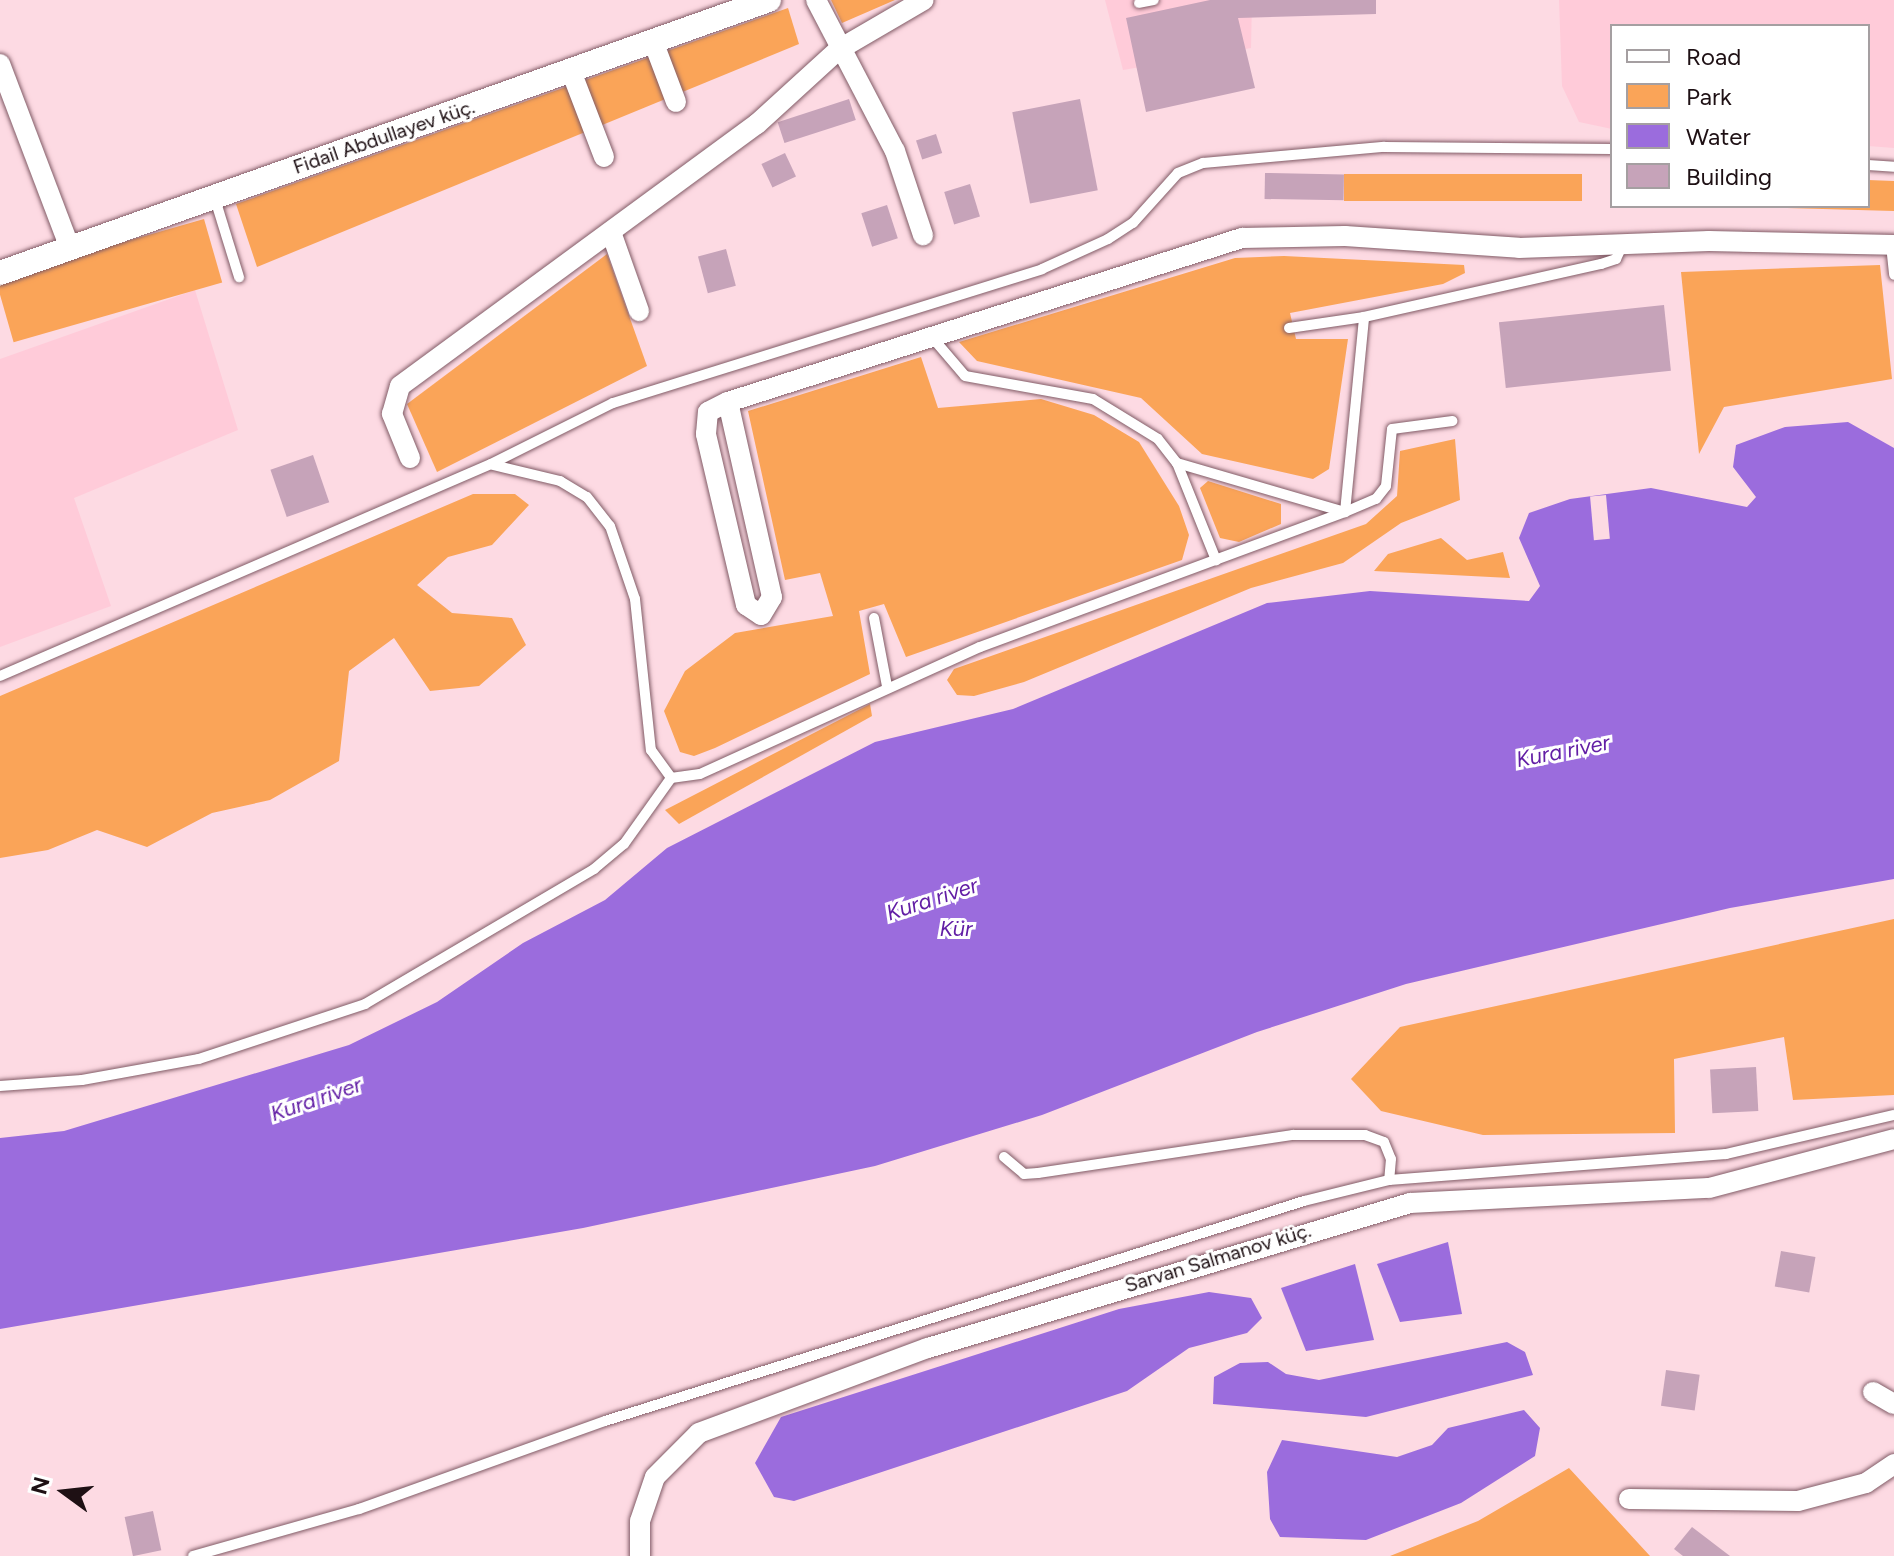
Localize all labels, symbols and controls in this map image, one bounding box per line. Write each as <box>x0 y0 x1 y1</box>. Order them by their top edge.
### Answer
legend <box>1610 24 1870 208</box>
text: Road <box>1686 42 1741 71</box>
text: Park <box>1686 82 1732 111</box>
street label: Fidail Abdullayev küç. <box>290 95 478 179</box>
text: Water <box>1686 122 1751 151</box>
text: Building <box>1686 162 1772 191</box>
water label: Kura river <box>1514 729 1612 773</box>
water label: Kura river <box>883 872 981 926</box>
water label: Kür <box>939 916 973 942</box>
water label: Kura river <box>267 1071 365 1127</box>
street label: Sarvan Salmanov küç. <box>1122 1218 1314 1298</box>
north arrow <box>24 1452 104 1532</box>
text: N <box>25 1474 56 1497</box>

